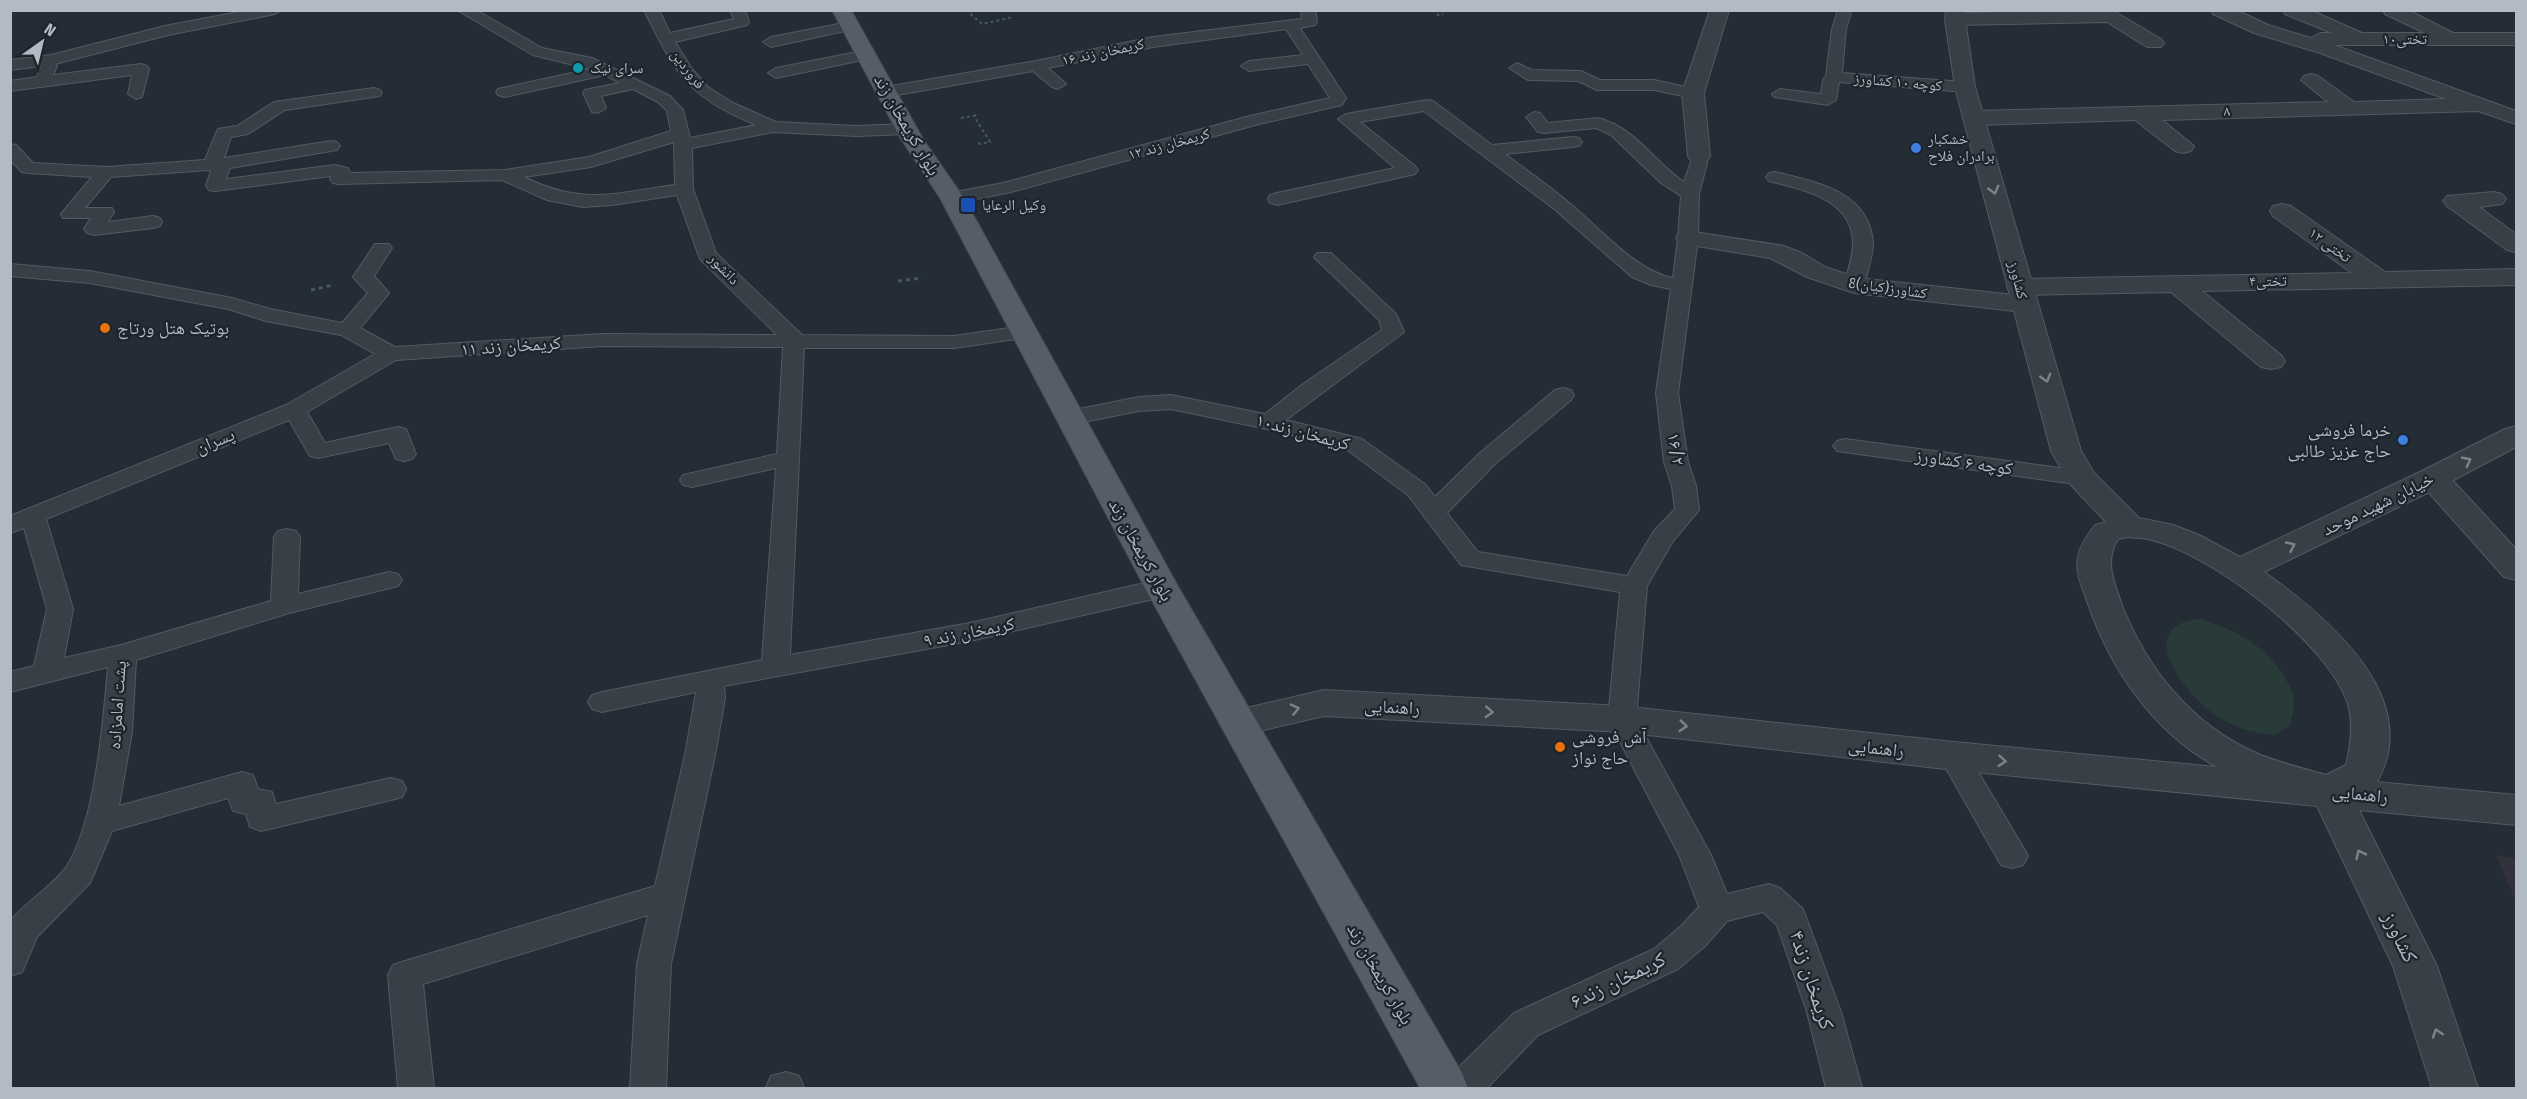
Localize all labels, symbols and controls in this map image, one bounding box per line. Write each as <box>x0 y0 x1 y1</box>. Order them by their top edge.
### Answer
north arrow <box>12 12 72 72</box>
text: N <box>41 19 59 41</box>
street label: تختی۱۰ <box>2383 30 2428 49</box>
street label: کریمخان زند ۱۶ <box>1060 34 1146 70</box>
street label: فروردین <box>666 46 709 93</box>
place label: سرای نیک <box>590 59 644 78</box>
marker: سرای نیک <box>571 61 585 75</box>
street label: کوچه ۱۰ کشاورز <box>1852 69 1943 95</box>
street label: بلوار کریمخان زند <box>869 70 945 180</box>
street label: ۸ <box>2223 102 2231 120</box>
street label: کریمخان زند ۱۲ <box>1126 124 1212 164</box>
place label: خشکبار برادران فلاح <box>1927 130 1995 166</box>
marker: خشکبار برادران فلاح <box>1909 141 1923 155</box>
one-way arrow <box>1987 184 1999 195</box>
marker: وکیل الرعایا <box>959 196 977 214</box>
place label: وکیل الرعایا <box>982 196 1046 215</box>
street label: ۱۲ تختی <box>2305 224 2355 267</box>
street label: دانشور <box>704 249 743 288</box>
street label: کشاورز <box>2004 258 2032 301</box>
street label: تختی۴ <box>2249 272 2288 291</box>
street label: 8کشاورز(کیان) <box>1847 274 1928 303</box>
place label: بوتیک هتل ورتاج <box>117 317 229 340</box>
marker: بوتیک هتل ورتاج <box>98 321 112 335</box>
street label: کریمخان زند ۱۱ <box>460 331 562 360</box>
one-way arrow <box>2038 373 2051 383</box>
street label: کریمخان زند۱۰ <box>1254 409 1353 455</box>
place label: خرما فروشی حاج عزیز طالبی <box>2287 419 2391 463</box>
street label: پسران <box>192 423 238 459</box>
street label: ۱۶/۲ <box>1662 431 1690 467</box>
marker: خرما فروشی حاج عزیز طالبی <box>2396 433 2410 447</box>
street label: کوچه ۶ کشاورز <box>1913 444 2015 480</box>
one-way arrow <box>2460 456 2471 468</box>
street label: خیابان شهید موحد <box>2319 468 2437 540</box>
street label: بلوار کریمخان زند <box>1104 495 1178 605</box>
one-way arrow <box>2285 541 2296 553</box>
street label: کریمخان زند ۹ <box>922 612 1017 652</box>
street label: پشت امامزاده <box>103 660 131 750</box>
street label: راهنمایی <box>1363 695 1421 719</box>
one-way arrow <box>1289 704 1299 717</box>
one-way arrow <box>1484 705 1493 718</box>
one-way arrow <box>1678 719 1688 732</box>
place label: آش فروشی حاج نواز <box>1571 726 1647 770</box>
street label: راهنمایی <box>1847 734 1905 762</box>
marker: آش فروشی حاج نواز <box>1553 740 1567 754</box>
one-way arrow <box>1998 754 2007 767</box>
street label: راهنمایی <box>2331 780 2389 808</box>
one-way arrow <box>2356 849 2368 860</box>
street label: کشاورز <box>2376 906 2424 967</box>
street label: بلوار کریمخان زند <box>1342 919 1418 1029</box>
street label: کریمخان زند۴ <box>1784 927 1840 1033</box>
street label: کریمخان زند۶ <box>1566 946 1670 1014</box>
one-way arrow <box>2431 1028 2444 1039</box>

